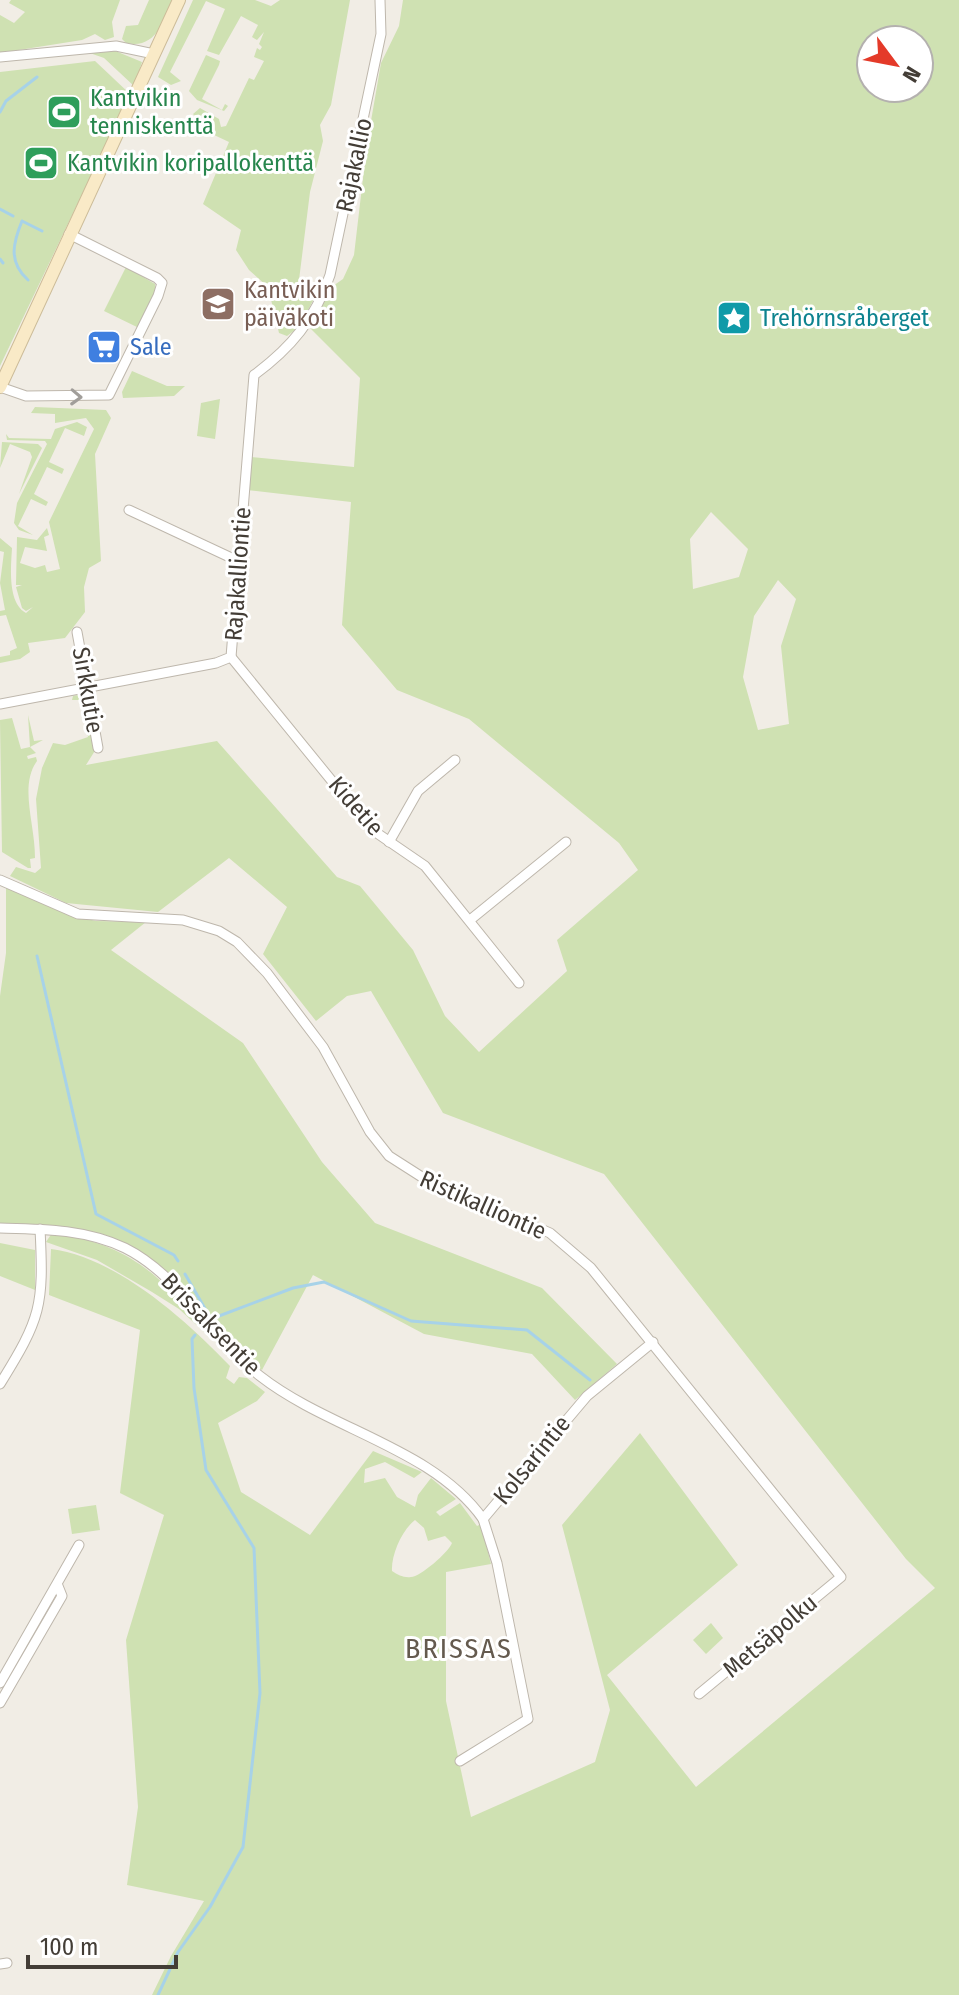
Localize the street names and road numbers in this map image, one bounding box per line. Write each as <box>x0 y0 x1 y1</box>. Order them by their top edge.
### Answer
street label: Rajakallio <box>330 115 378 215</box>
street label: Rajakalliontie <box>219 506 257 642</box>
street label: Sirkkutie <box>67 645 109 735</box>
street label: Kidetie <box>323 771 389 841</box>
street label: Ristikalliontie <box>415 1165 551 1245</box>
street label: Brissaksentie <box>155 1267 267 1381</box>
street label: Kolsarintie <box>488 1410 576 1510</box>
street label: Metsäpolku <box>717 1589 823 1683</box>

